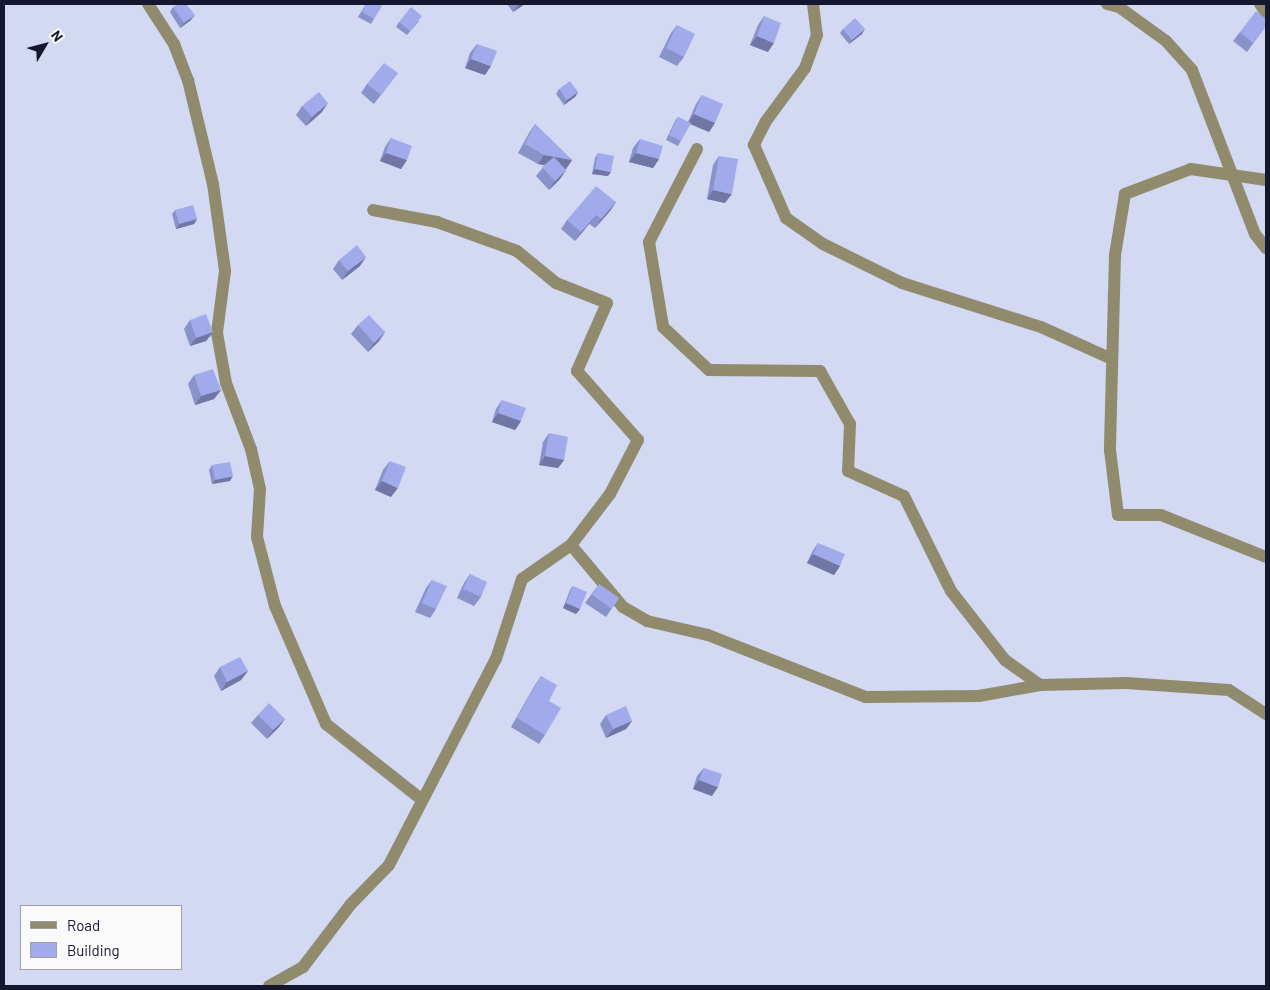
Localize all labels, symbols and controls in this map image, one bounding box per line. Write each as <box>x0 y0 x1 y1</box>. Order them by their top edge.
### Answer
north arrow <box>20 20 70 70</box>
text: N <box>48 27 67 45</box>
legend <box>20 905 182 970</box>
text: Road <box>67 916 100 934</box>
text: Building <box>67 941 120 959</box>

